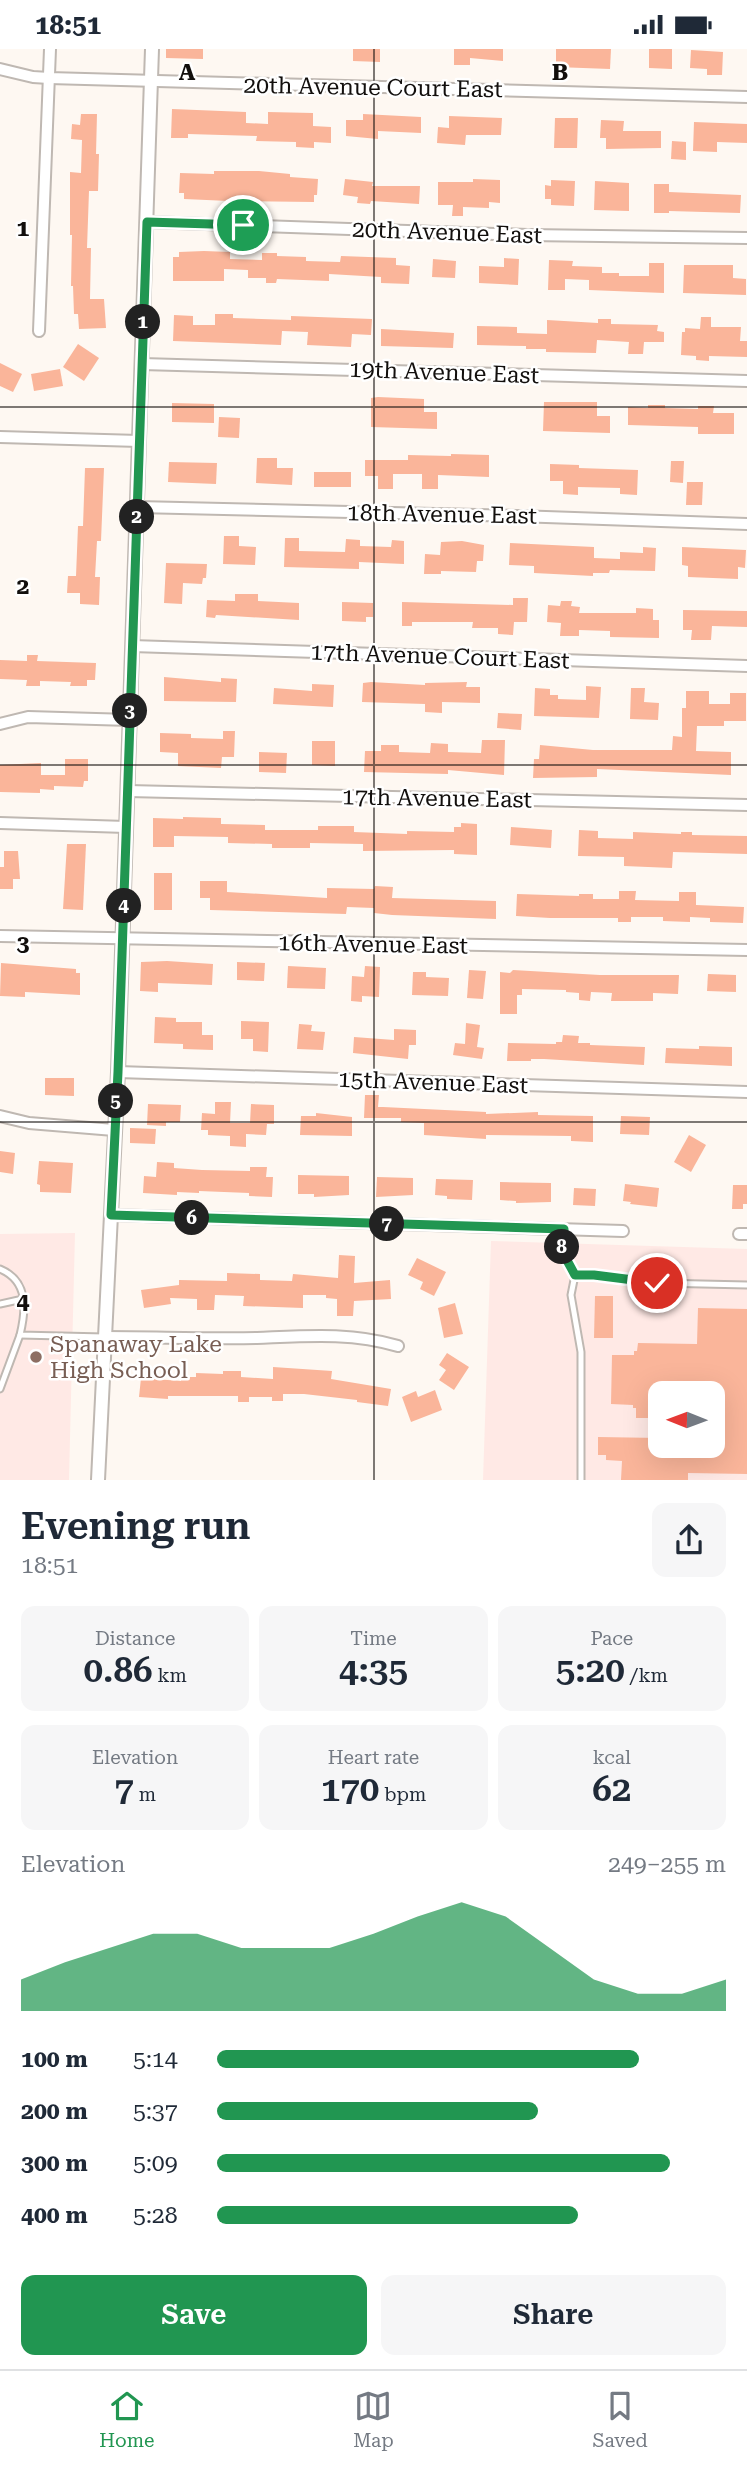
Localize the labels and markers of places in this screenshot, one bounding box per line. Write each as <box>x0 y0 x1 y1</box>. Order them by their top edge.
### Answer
pin <box>213 195 273 255</box>
pin: 1 <box>125 305 160 339</box>
pin: 2 <box>120 499 154 535</box>
pin: 3 <box>113 693 148 729</box>
pin: 4 <box>106 889 142 923</box>
pin: 5 <box>99 1083 134 1119</box>
pin: 6 <box>174 1201 210 1235</box>
pin: 7 <box>370 1207 404 1241</box>
pin: 8 <box>544 1229 580 1265</box>
pin <box>627 1253 687 1313</box>
place label: Spanaway Lake High School <box>50 1331 222 1384</box>
marker: Spanaway Lake High School <box>28 1349 44 1365</box>

